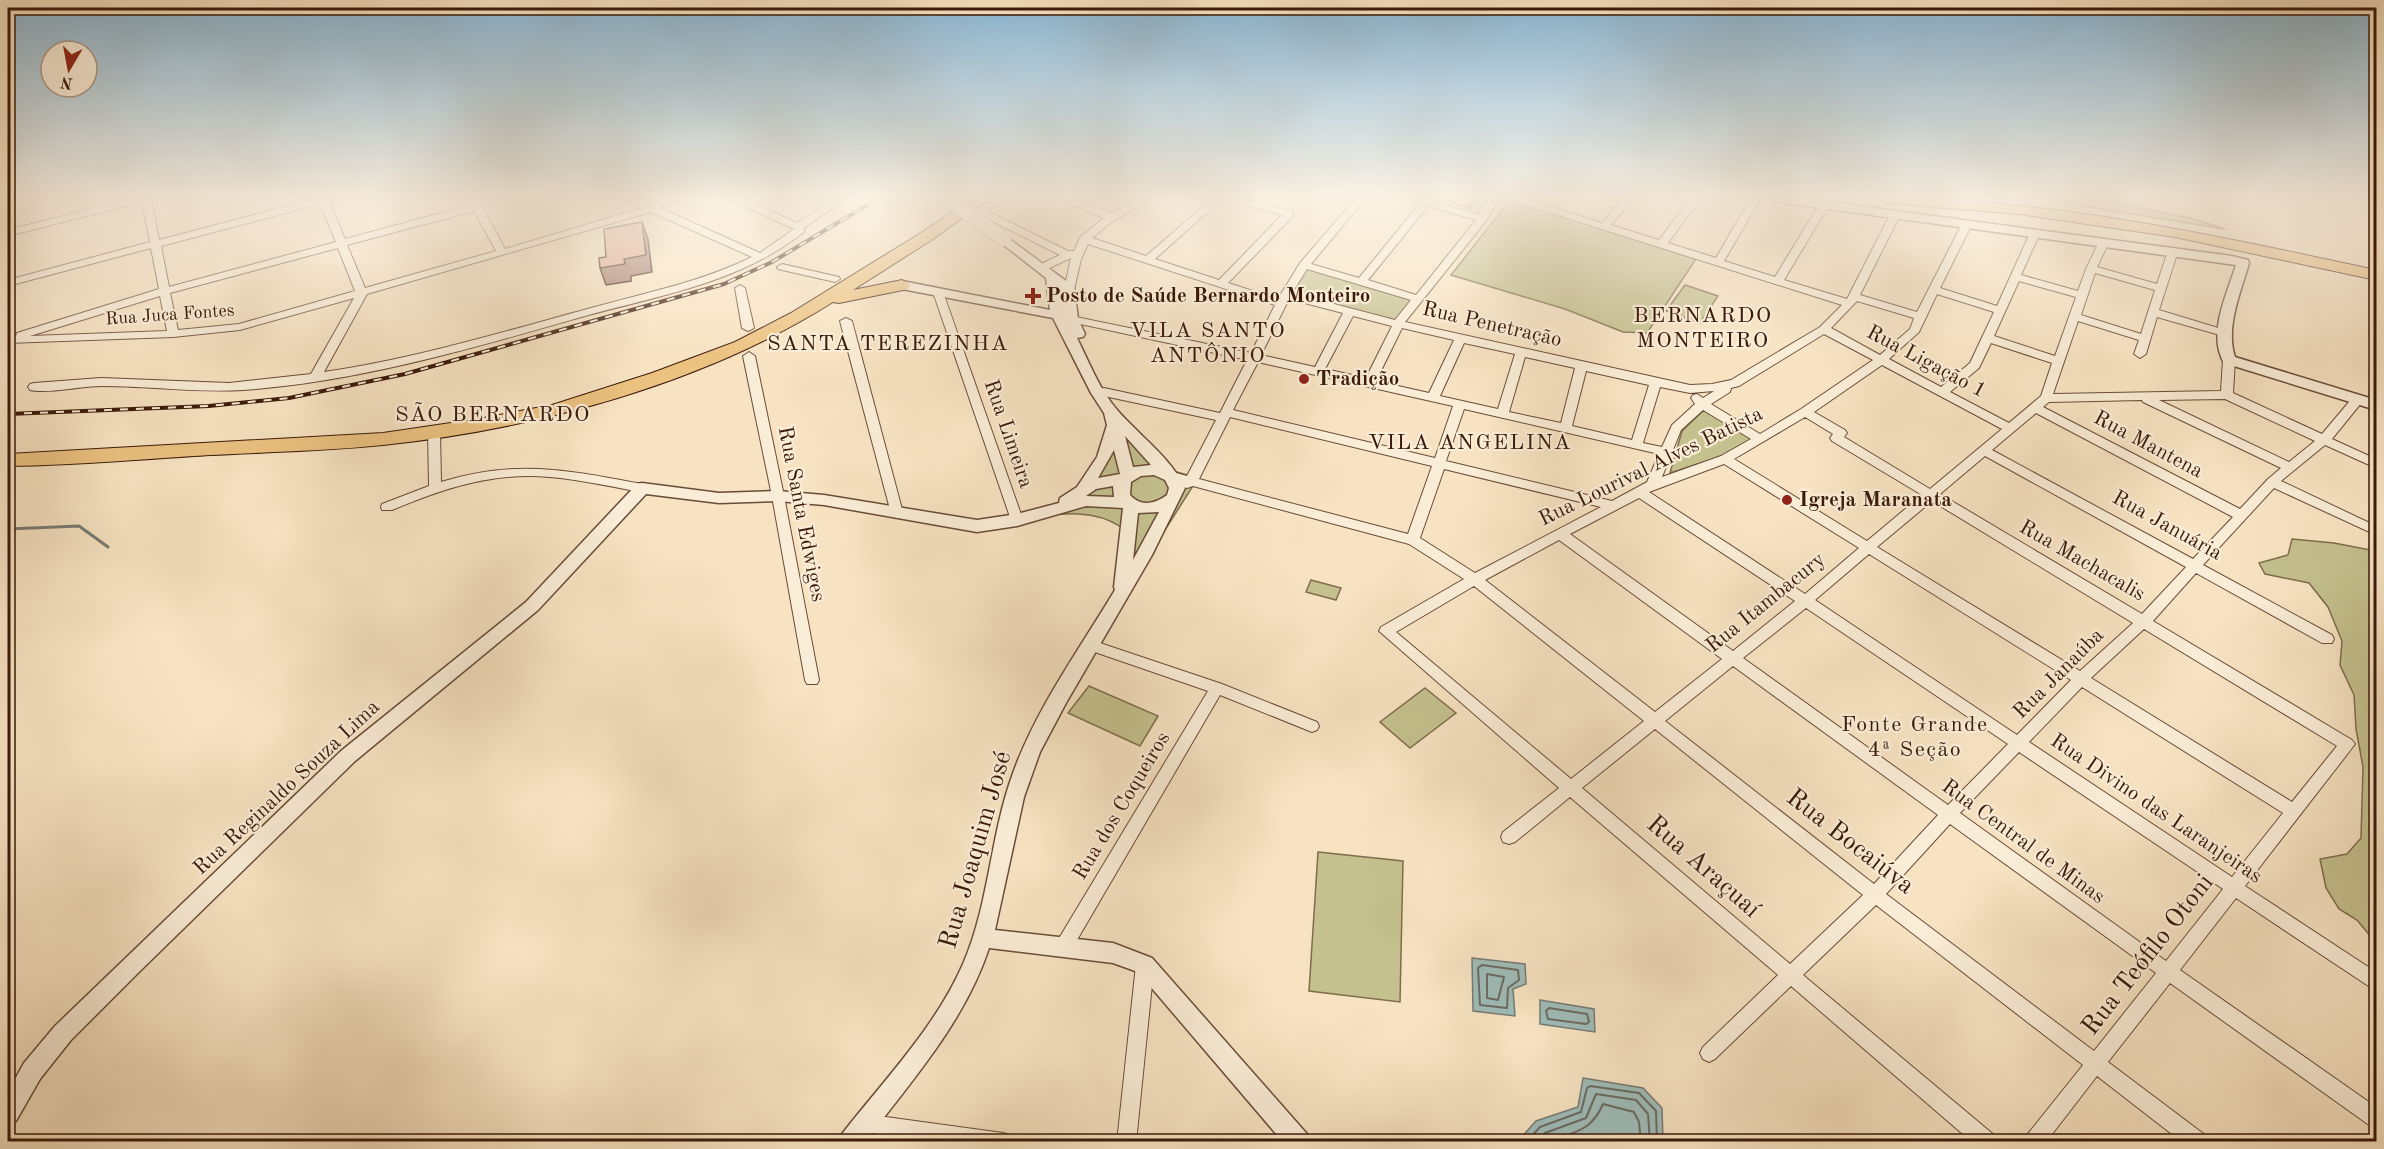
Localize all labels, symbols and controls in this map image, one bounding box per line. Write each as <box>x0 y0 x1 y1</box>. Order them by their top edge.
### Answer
north arrow <box>39 39 99 99</box>
text: N <box>59 73 74 91</box>
place label: Posto de Saúde Bernardo Monteiro <box>1046 286 1370 307</box>
marker: Posto de Saúde Bernardo Monteiro <box>1024 287 1042 305</box>
street label: Rua Penetração <box>1420 299 1564 351</box>
street label: Rua Juca Fontes <box>105 301 235 328</box>
district label: BERNARDO MONTEIRO <box>1633 305 1773 352</box>
district label: VILA SANTO ANTÔNIO <box>1130 320 1286 367</box>
street label: Rua Ligação 1 <box>1863 322 1989 402</box>
district label: SANTA TEREZINHA <box>767 333 1009 355</box>
place label: Tradição <box>1316 369 1399 390</box>
marker: Tradição <box>1297 372 1311 386</box>
street label: Rua Limeira <box>980 377 1036 491</box>
district label: SÃO BERNARDO <box>395 401 591 426</box>
street label: Rua Lourival Alves Batista <box>1536 404 1766 530</box>
street label: Rua Mantena <box>2090 407 2206 483</box>
street label: Rua Santa Edwiges <box>774 424 828 604</box>
district label: VILA ANGELINA <box>1368 432 1572 454</box>
street label: Rua Januária <box>2109 487 2225 565</box>
place label: Igreja Maranata <box>1799 490 1952 511</box>
marker: Igreja Maranata <box>1780 493 1794 507</box>
street label: Rua Machacalis <box>2016 517 2148 605</box>
street label: Rua Itambacury <box>1702 549 1830 657</box>
street label: Rua Janaúba <box>2010 625 2108 723</box>
street label: Rua Reginaldo Souza Lima <box>190 697 384 879</box>
district label: Fonte Grande 4ª Seção <box>1841 714 1989 761</box>
street label: Rua dos Coqueiros <box>1070 728 1174 884</box>
street label: Rua Divino das Laranjeiras <box>2046 730 2266 888</box>
street label: Rua Joaquim José <box>935 748 1017 952</box>
street label: Rua Central de Minas <box>1938 776 2108 908</box>
street label: Rua Bocaiúva <box>1781 784 1919 900</box>
street label: Rua Araçuaí <box>1641 811 1766 924</box>
street label: Rua Teófilo Otoni <box>2077 870 2219 1040</box>

